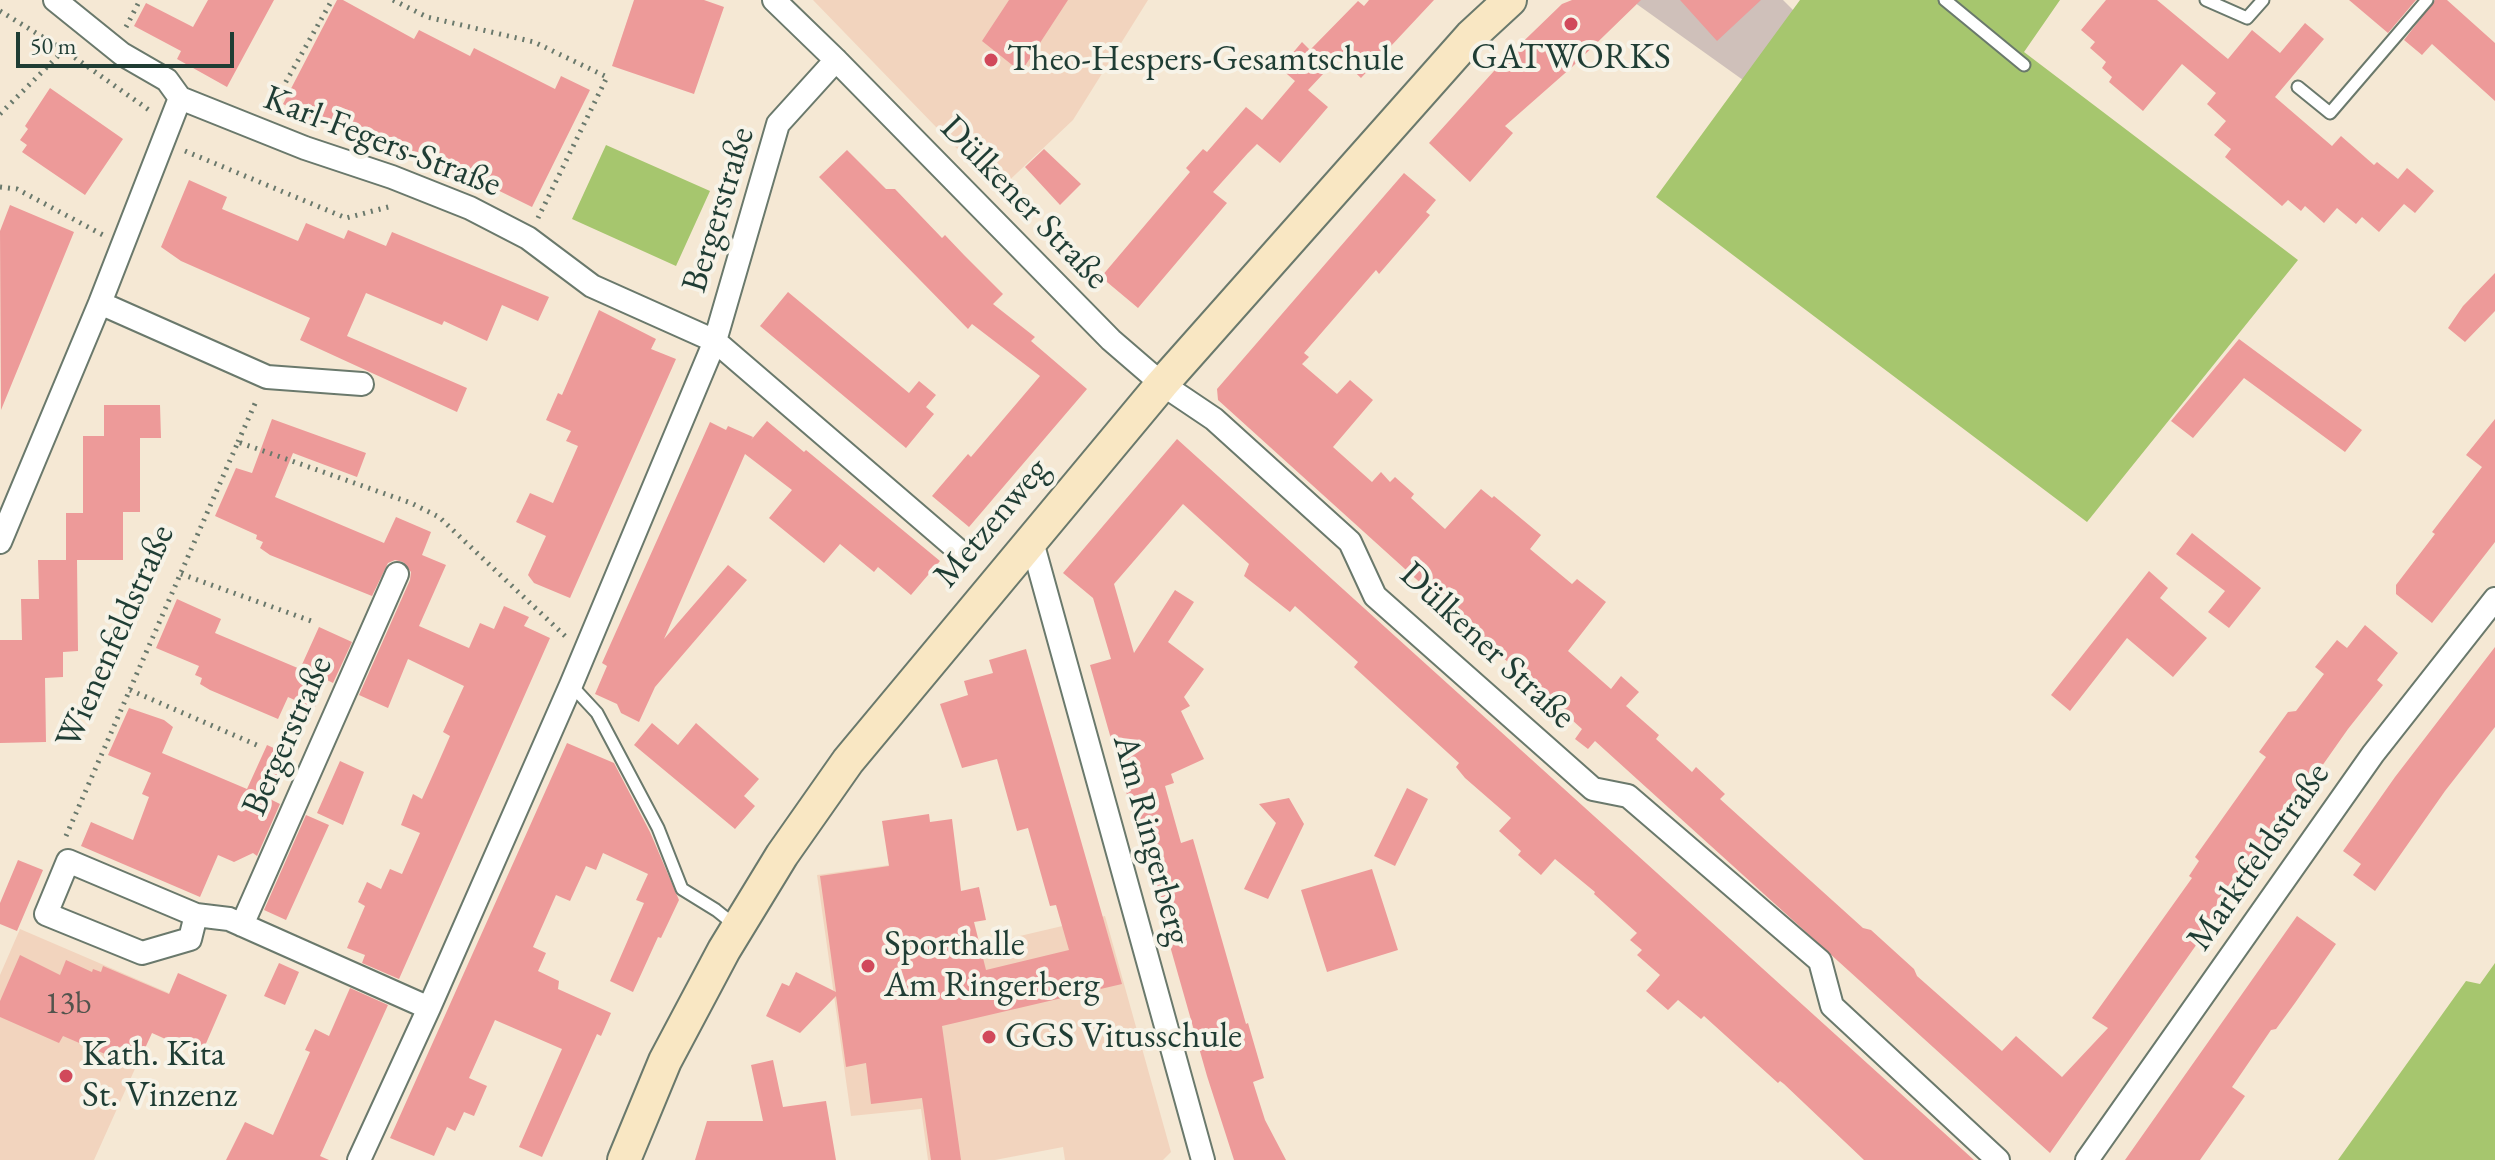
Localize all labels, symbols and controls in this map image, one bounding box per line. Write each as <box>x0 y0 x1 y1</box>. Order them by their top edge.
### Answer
marker: GATWORKS <box>1562 15 1580 33</box>
scale bar <box>20 16 238 66</box>
text: 50 m <box>30 30 77 61</box>
place label: GATWORKS <box>1471 36 1671 80</box>
place label: Theo-Hespers-Gesamtschule <box>1007 38 1404 82</box>
marker: Theo-Hespers-Gesamtschule <box>982 51 1000 69</box>
street label: Karl-Fegers-Straße <box>257 77 507 207</box>
street label: Dülkener Straße <box>930 107 1118 299</box>
street label: Bergerstraße <box>673 122 765 298</box>
street label: Metzenweg <box>925 449 1059 597</box>
street label: Wienenfeldstraße <box>47 519 185 755</box>
street label: Dülkener Straße <box>1390 554 1584 738</box>
street label: Bergerstraße <box>234 649 342 823</box>
street label: Am Ringerberg <box>1102 730 1200 950</box>
street label: Marktfeldstraße <box>2178 755 2340 959</box>
place label: Sporthalle Am Ringerberg <box>884 923 1100 1008</box>
marker: Sporthalle Am Ringerberg <box>859 957 877 975</box>
house number: 13b <box>44 985 92 1023</box>
place label: GGS Vitusschule <box>1005 1015 1242 1059</box>
marker: GGS Vitusschule <box>980 1028 998 1046</box>
place label: Kath. Kita St. Vinzenz <box>82 1033 237 1118</box>
marker: Kath. Kita St. Vinzenz <box>57 1067 75 1085</box>

